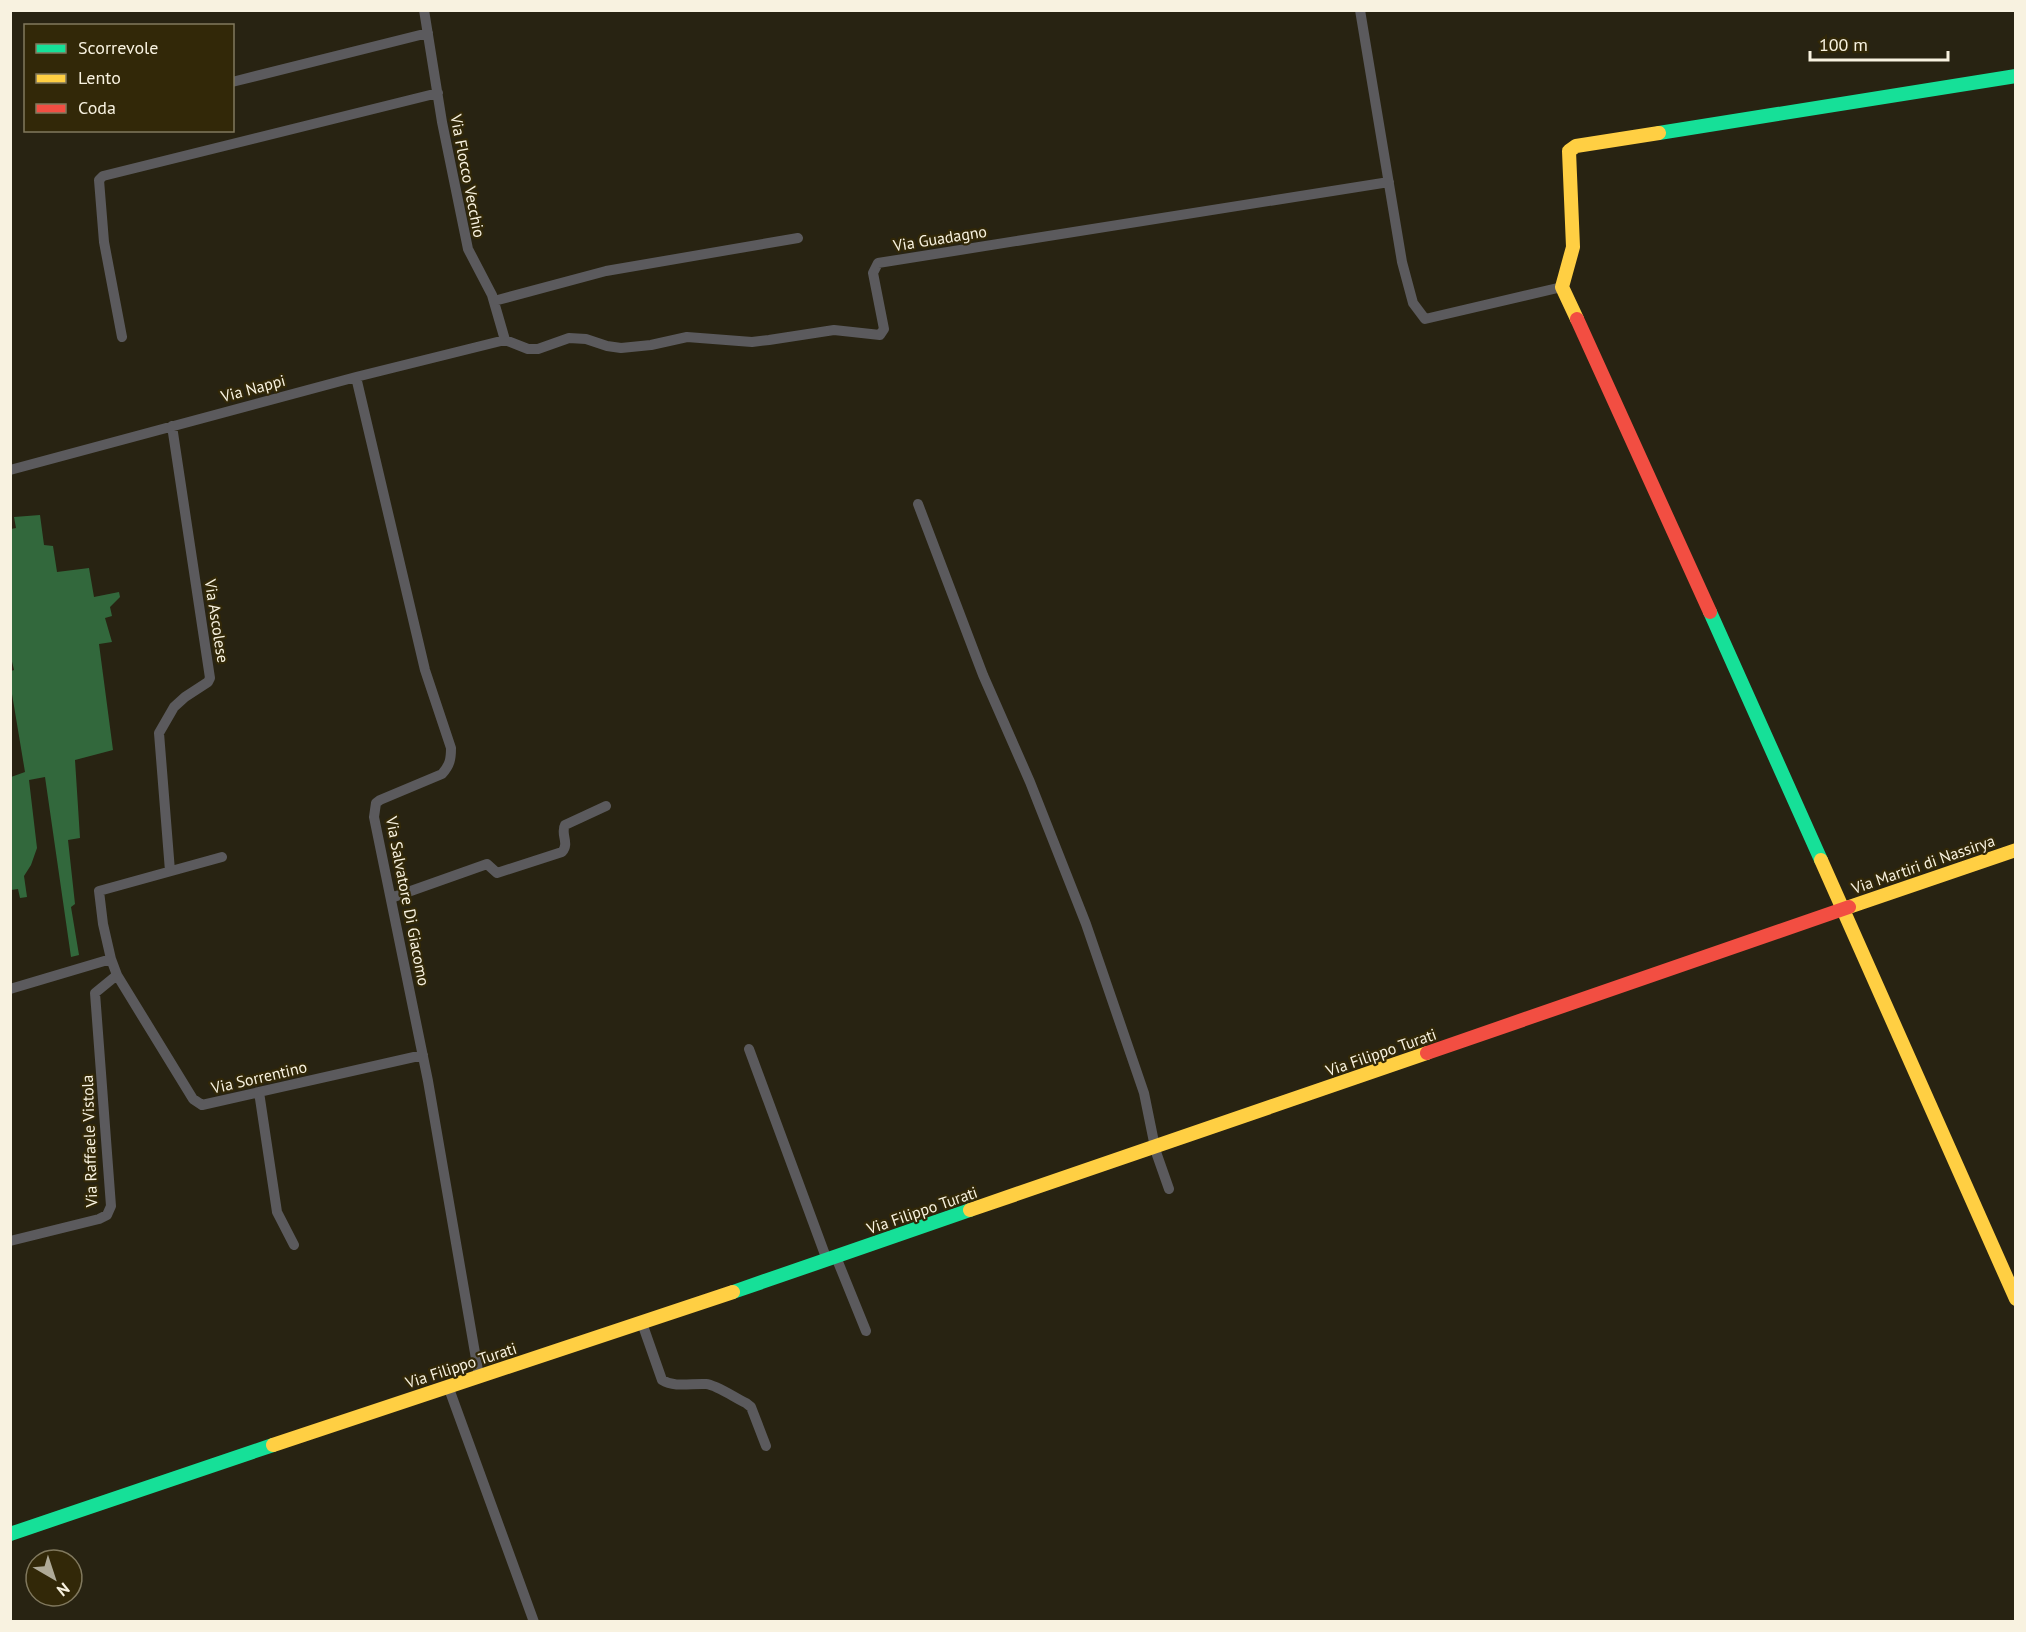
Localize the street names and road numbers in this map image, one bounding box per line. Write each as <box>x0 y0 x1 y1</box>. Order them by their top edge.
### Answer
street label: Via Flocco Vecchio <box>446 112 490 239</box>
street label: Via Guadagno <box>891 221 988 255</box>
street label: Via Nappi <box>218 370 287 406</box>
street label: Via Ascolese <box>200 577 233 664</box>
street label: Via Salvatore Di Giacomo <box>382 814 434 987</box>
street label: Via Martiri di Nassirya <box>1848 830 1997 898</box>
street label: Via Filippo Turati <box>1322 1024 1439 1081</box>
street label: Via Sorrentino <box>208 1056 309 1098</box>
street label: Via Raffaele Vistola <box>77 1075 101 1208</box>
street label: Via Filippo Turati <box>863 1182 980 1239</box>
street label: Via Filippo Turati <box>402 1338 519 1393</box>

